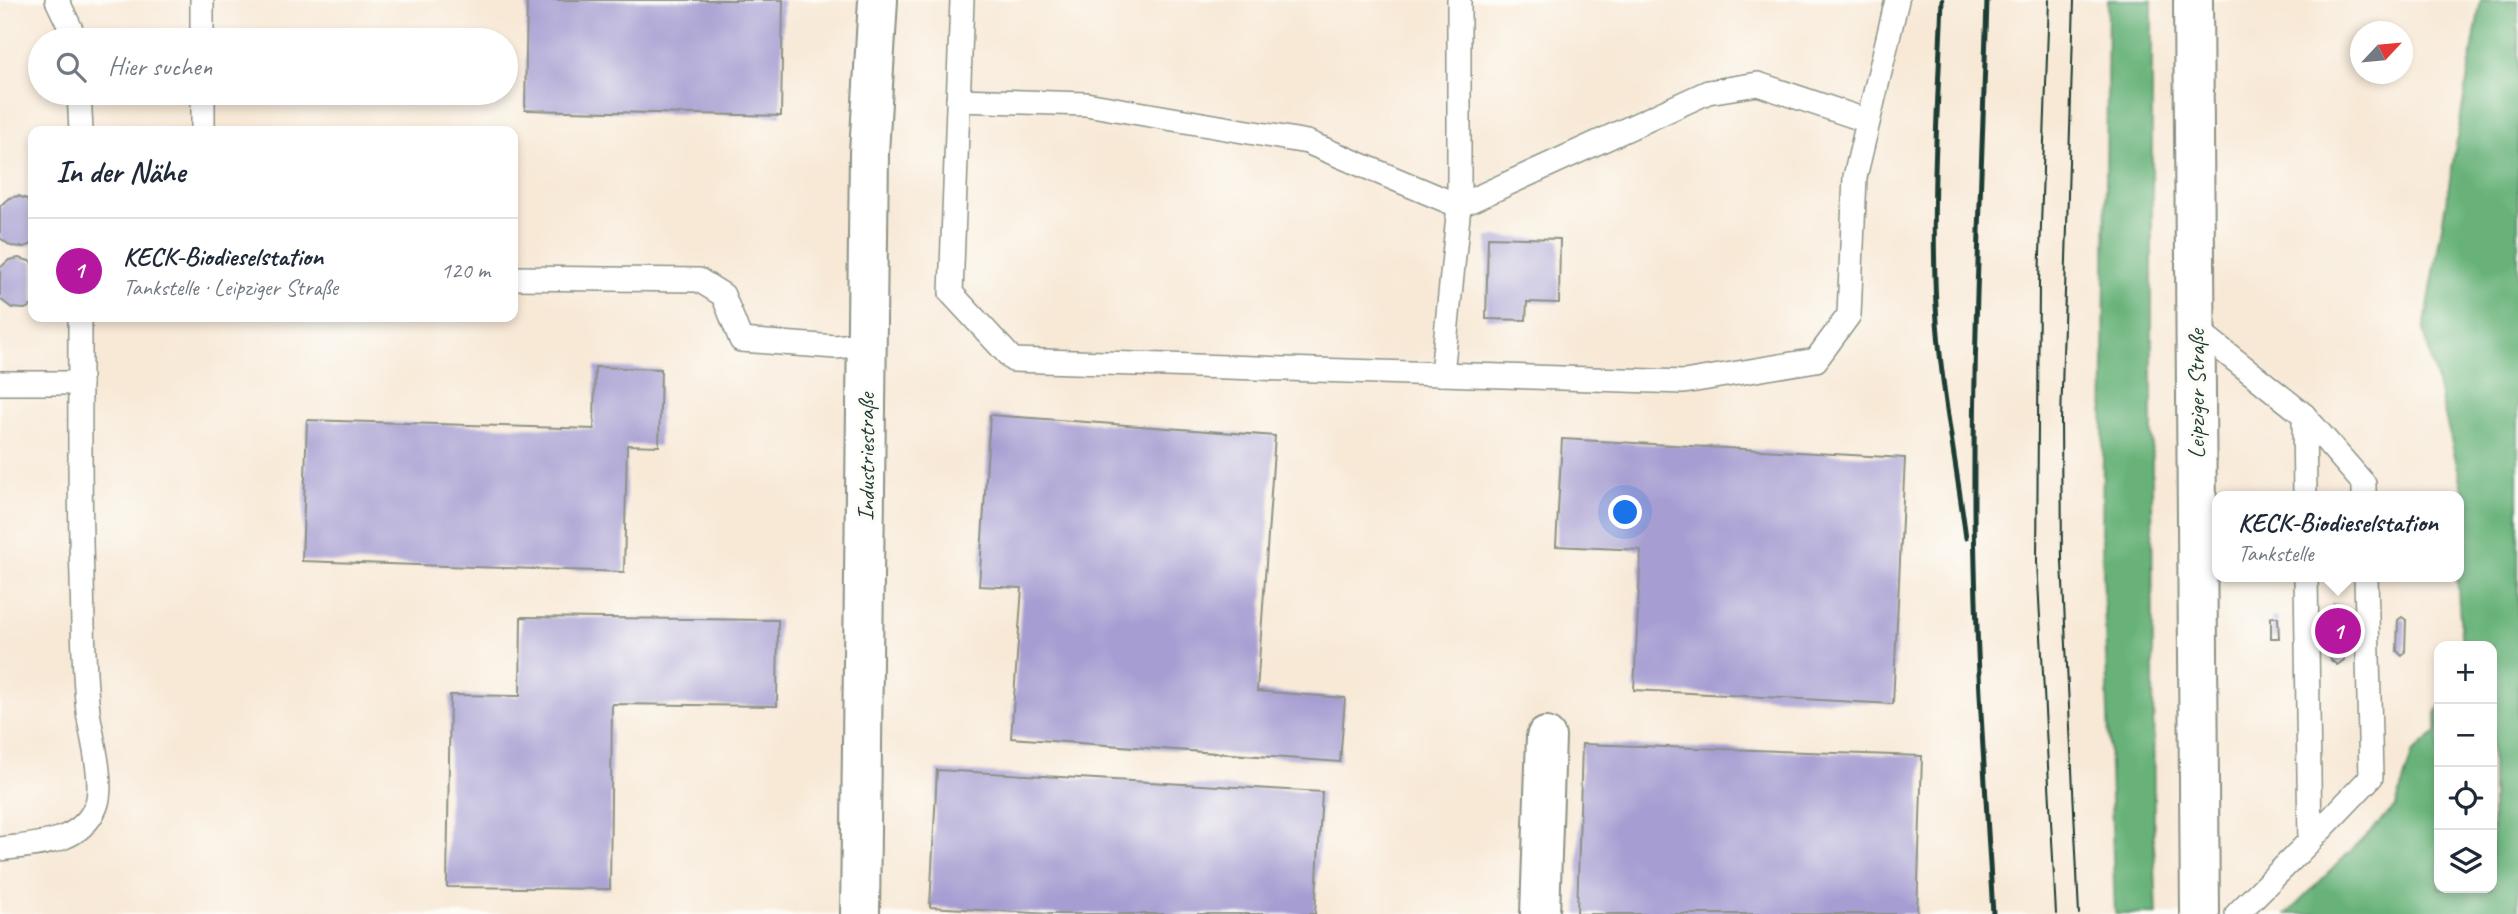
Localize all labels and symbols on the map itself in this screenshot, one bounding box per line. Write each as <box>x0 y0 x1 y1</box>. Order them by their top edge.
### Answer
north arrow <box>2350 21 2413 84</box>
street label: Leipziger Straße <box>2181 327 2211 459</box>
street label: Industriestraße <box>851 391 881 521</box>
your location <box>1608 495 1642 529</box>
pin: 1 <box>2315 605 2361 657</box>

